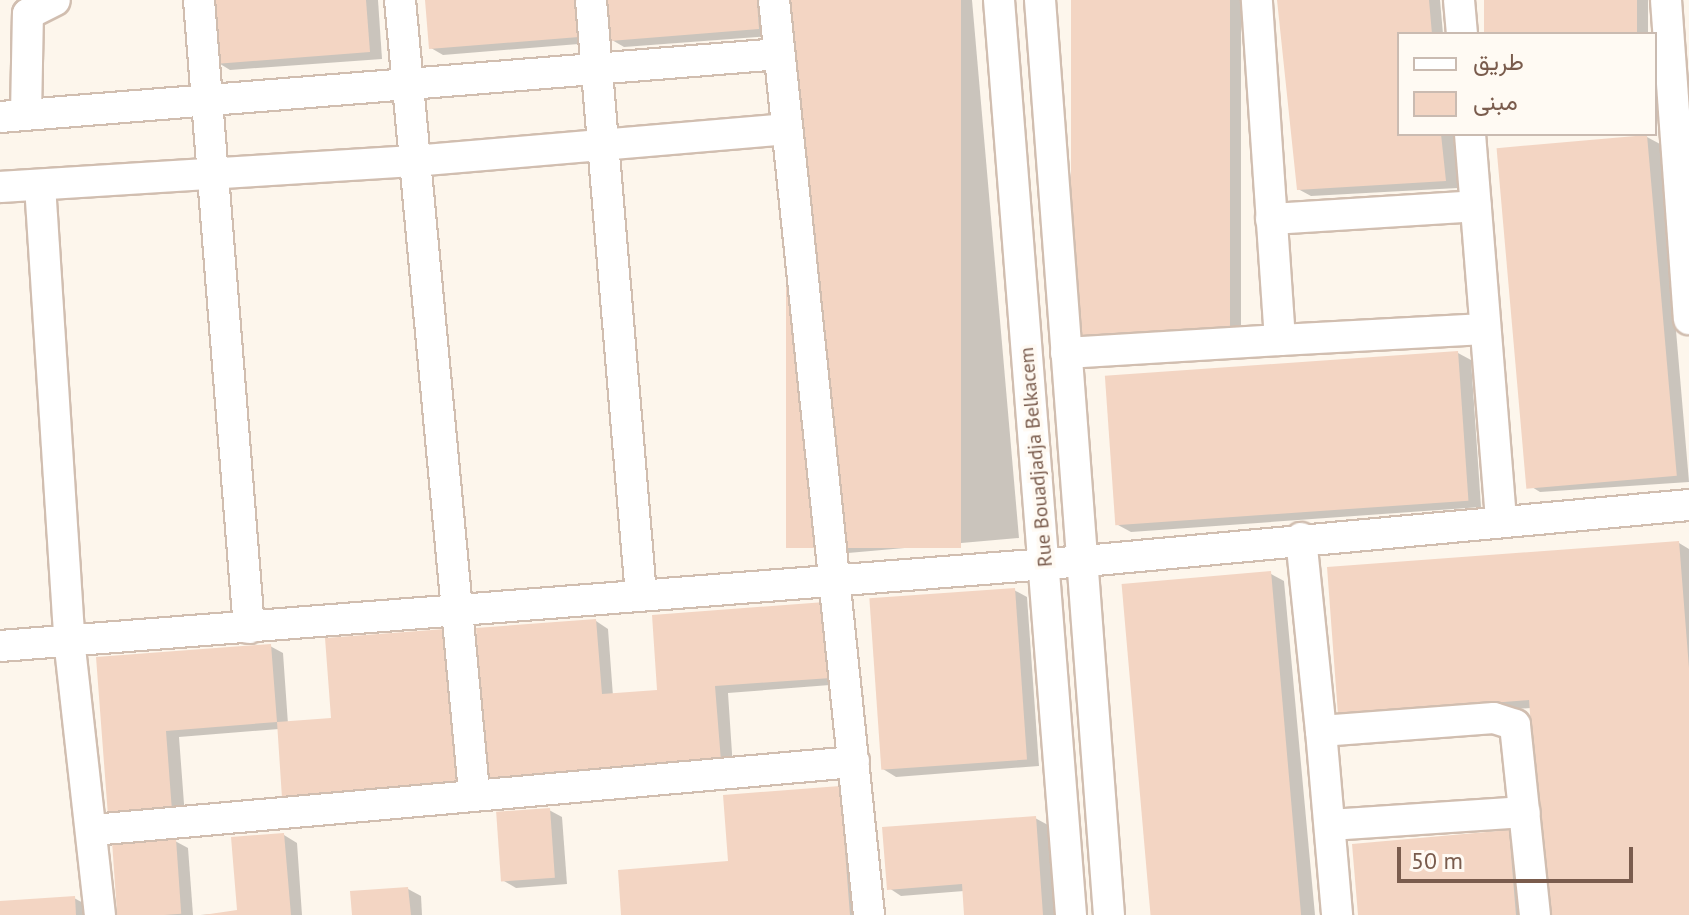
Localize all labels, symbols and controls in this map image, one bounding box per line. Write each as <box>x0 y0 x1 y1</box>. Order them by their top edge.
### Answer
legend <box>1397 32 1657 136</box>
text: طريق <box>1473 46 1524 77</box>
text: مبنى <box>1473 86 1518 117</box>
street label: Rue Bouadjadja Belkacem <box>1014 346 1058 568</box>
scale bar <box>1401 831 1637 881</box>
text: 50 m <box>1411 845 1463 876</box>

